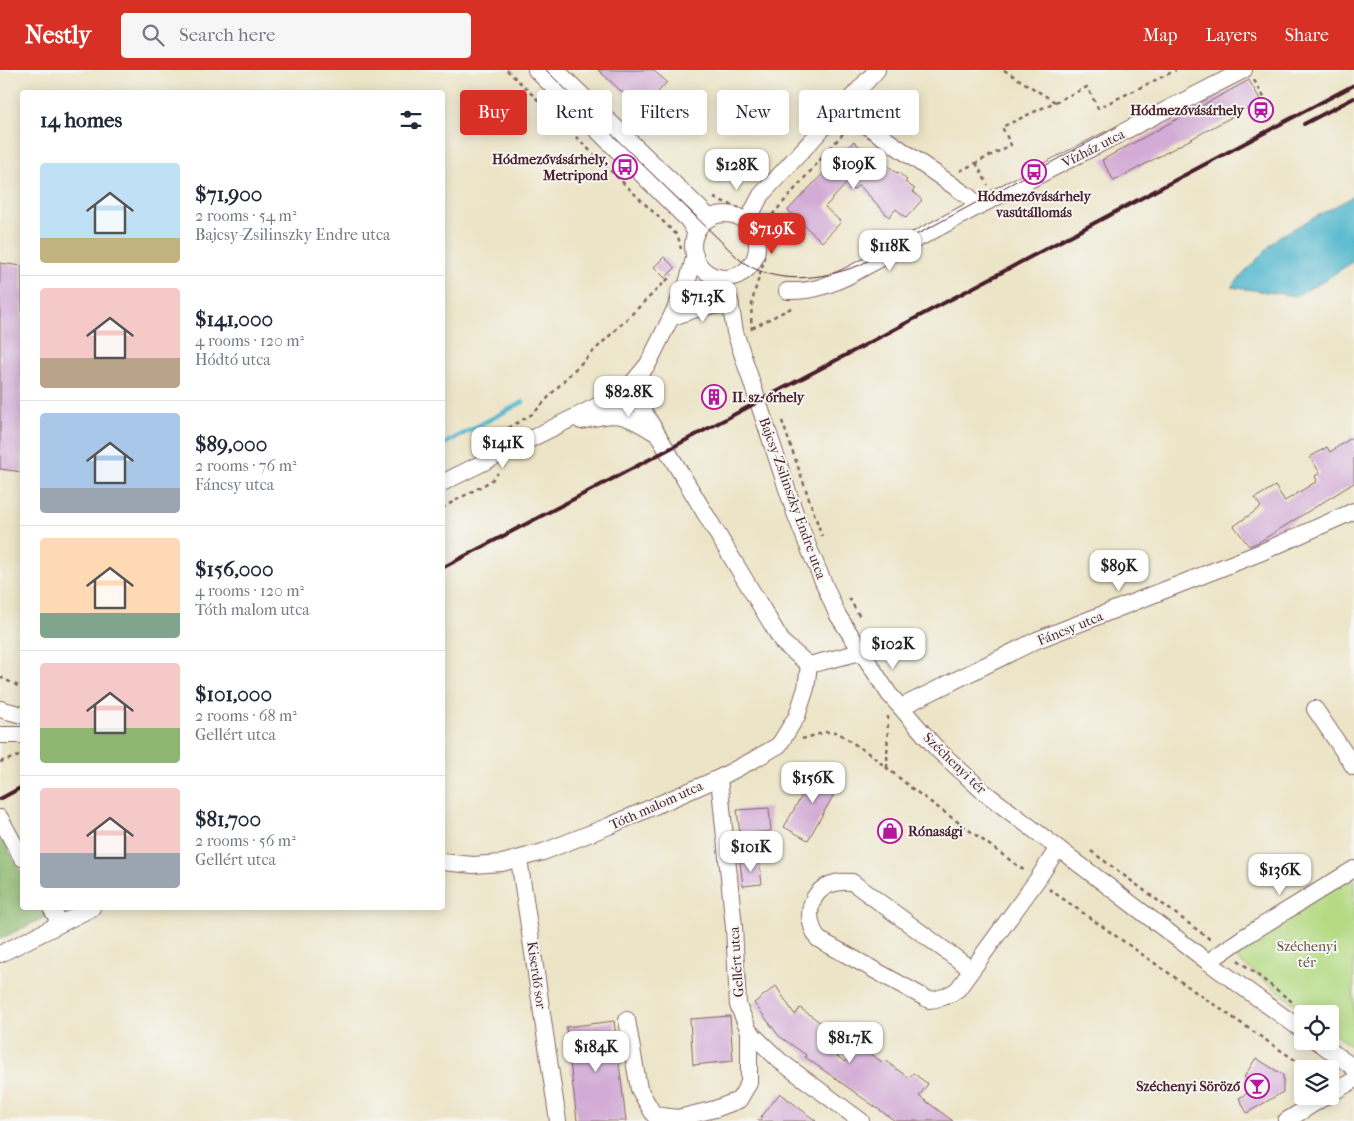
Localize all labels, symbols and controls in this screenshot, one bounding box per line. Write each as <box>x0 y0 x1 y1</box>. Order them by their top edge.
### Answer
search box <box>121 13 471 58</box>
text: Nestly <box>25 21 91 49</box>
icon: search <box>139 21 167 49</box>
text: Search here <box>179 24 275 46</box>
text: Map <box>1143 25 1177 46</box>
text: Layers <box>1205 25 1257 46</box>
text: Share <box>1285 25 1329 46</box>
chip: Buy <box>460 90 527 135</box>
chip: Rent <box>537 90 612 135</box>
chip: Filters <box>622 90 707 135</box>
chip: New <box>717 90 789 135</box>
chip: Apartment <box>799 90 919 135</box>
station icon: Hódmezővásárhely <box>1248 97 1274 123</box>
place label: Hódmezővásárhely <box>1130 102 1246 119</box>
icon: filters <box>397 106 425 134</box>
text: 14 homes <box>40 108 122 132</box>
street label: Vízház utca <box>1058 125 1128 172</box>
pin: $128K <box>702 148 772 191</box>
pin: $109K <box>819 148 889 190</box>
place label: Hódmezővásárhely, Metripond <box>492 151 609 184</box>
bus stop icon: Hódmezővásárhely, Metripond <box>612 154 638 180</box>
text: $109K <box>832 154 876 173</box>
text: $128K <box>716 155 758 174</box>
bus stop icon: Hódmezővásárhely vasútállomás <box>1021 159 1047 185</box>
text: $71,900 <box>195 182 262 206</box>
icon: home <box>80 183 140 243</box>
place label: Hódmezővásárhely vasútállomás <box>977 188 1092 221</box>
text: 2 rooms · 54 m² <box>195 206 296 225</box>
pin: $71.9K <box>731 212 813 255</box>
text: $71.9K <box>749 219 795 238</box>
text: Bajcsy-Zsilinszky Endre utca <box>195 225 390 244</box>
pin: $118K <box>855 230 925 272</box>
text: $118K <box>870 236 910 255</box>
pin: $71.3K <box>662 280 744 323</box>
text: $71.3K <box>681 287 725 306</box>
text: $141,000 <box>195 307 273 331</box>
icon: home <box>80 308 140 368</box>
text: 4 rooms · 120 m² <box>195 331 304 350</box>
text: Hódtó utca <box>195 350 271 369</box>
pin: $82.8K <box>588 376 670 418</box>
text: $82.8K <box>605 382 653 401</box>
building icon: II. sz. őrhely <box>701 384 727 410</box>
place label: II. sz. őrhely <box>732 389 806 406</box>
street label: Bajcsy-Zsilinszky Endre utca <box>755 415 830 582</box>
pin: $141K <box>468 426 538 469</box>
text: $89,000 <box>195 432 267 456</box>
icon: home <box>80 433 140 493</box>
text: $141K <box>482 433 524 452</box>
text: 2 rooms · 76 m² <box>195 456 296 475</box>
text: Fáncsy utca <box>195 475 274 494</box>
pin: $89K <box>1089 550 1149 592</box>
text: $89K <box>1101 556 1137 575</box>
text: $156,000 <box>195 557 274 581</box>
icon: home <box>80 558 140 618</box>
text: 4 rooms · 120 m² <box>195 581 304 600</box>
text: Tóth malom utca <box>195 600 310 619</box>
street label: Fáncsy utca <box>1035 607 1106 649</box>
pin: $102K <box>858 628 928 670</box>
text: $102K <box>871 634 915 653</box>
text: $101,000 <box>195 682 272 706</box>
icon: home <box>80 683 140 743</box>
text: 2 rooms · 68 m² <box>195 706 297 725</box>
text: Gellért utca <box>195 725 276 744</box>
street label: Széchenyi tér <box>920 729 990 798</box>
pin: $156K <box>778 762 848 804</box>
text: $156K <box>792 768 834 787</box>
street label: Tóth malom utca <box>607 777 706 834</box>
text: $81,700 <box>195 807 261 831</box>
icon: home <box>80 808 140 868</box>
shop icon: Rónasági <box>877 818 903 844</box>
place label: Rónasági <box>908 823 964 840</box>
pin: $101K <box>716 830 786 873</box>
text: 2 rooms · 56 m² <box>195 831 296 850</box>
text: $101K <box>731 837 771 856</box>
text: Gellért utca <box>195 850 276 869</box>
pin: $136K <box>1245 854 1315 896</box>
text: $136K <box>1259 860 1301 879</box>
street label: Gellért utca <box>726 925 747 998</box>
park label: Széchenyi tér <box>1277 938 1337 971</box>
street label: Kiserdő sor <box>523 940 550 1010</box>
map controls <box>1294 1005 1339 1105</box>
button: locate <box>1294 1005 1339 1050</box>
pin: $81.7K <box>809 1022 891 1064</box>
text: $81.7K <box>828 1028 872 1047</box>
pin: $184K <box>561 1030 631 1073</box>
text: $184K <box>574 1037 618 1056</box>
button: layers <box>1294 1060 1339 1105</box>
bar icon: Széchenyi Söröző <box>1244 1073 1270 1099</box>
place label: Széchenyi Söröző <box>1136 1078 1241 1095</box>

